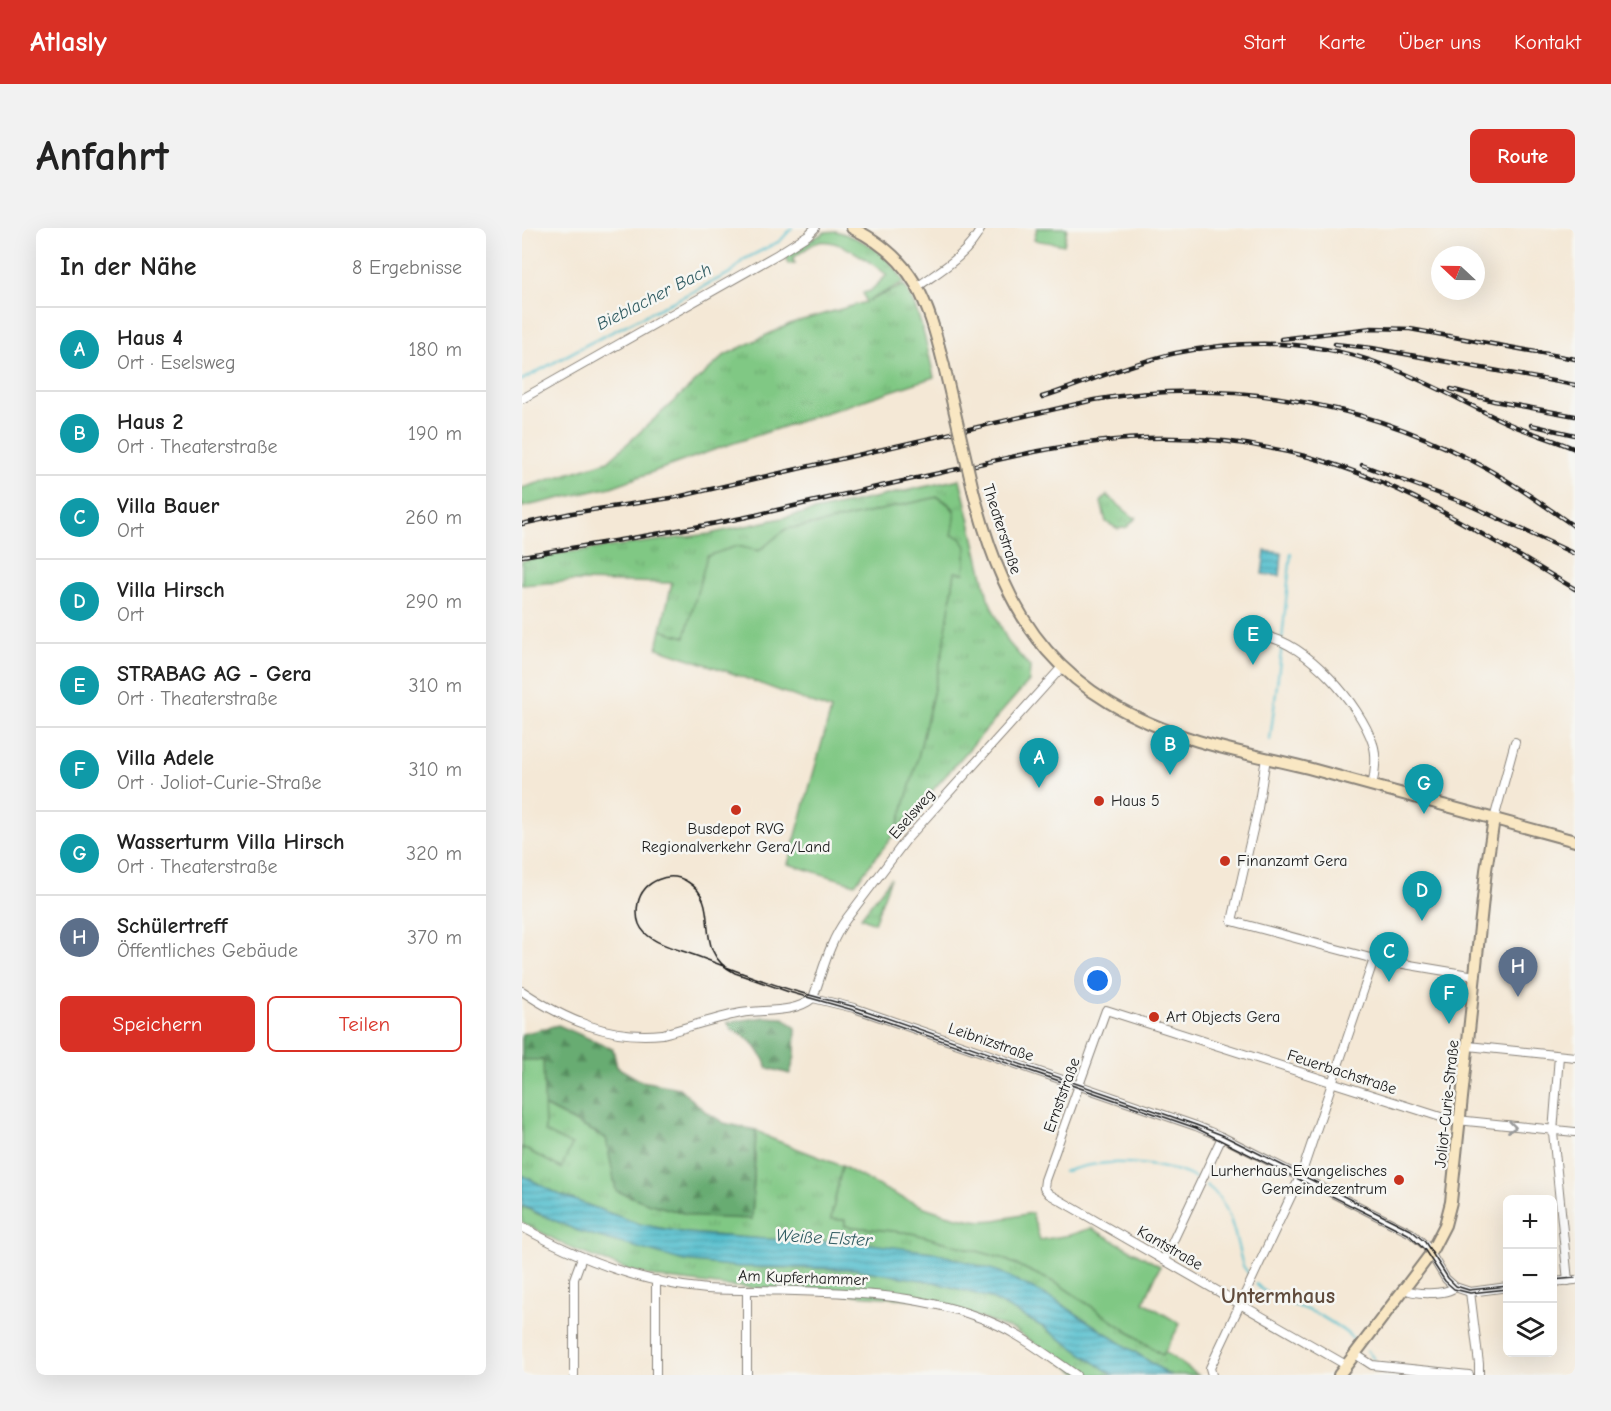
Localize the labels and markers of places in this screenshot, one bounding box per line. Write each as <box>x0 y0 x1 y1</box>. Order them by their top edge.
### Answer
pin: E <box>1234 616 1272 665</box>
pin: B <box>1150 726 1190 775</box>
pin: A <box>1020 738 1058 788</box>
pin: G <box>1404 764 1444 814</box>
place label: Haus 5 <box>1111 792 1160 810</box>
marker: Haus 5 <box>1092 794 1106 808</box>
marker: Busdepot RVG Regionalverkehr Gera/Land <box>729 803 743 817</box>
place label: Busdepot RVG Regionalverkehr Gera/Land <box>641 820 831 856</box>
place label: Finanzamt Gera <box>1237 852 1348 870</box>
marker: Finanzamt Gera <box>1218 854 1232 868</box>
pin: D <box>1402 872 1442 921</box>
pin: C <box>1370 932 1408 982</box>
pin: H <box>1498 948 1538 997</box>
pin: F <box>1430 974 1468 1024</box>
place label: Art Objects Gera <box>1166 1008 1280 1026</box>
marker: Art Objects Gera <box>1147 1010 1161 1024</box>
place label: Lurherhaus Evangelisches Gemeindezentrum <box>1210 1162 1387 1198</box>
marker: Lurherhaus Evangelisches Gemeindezentrum <box>1392 1173 1406 1187</box>

